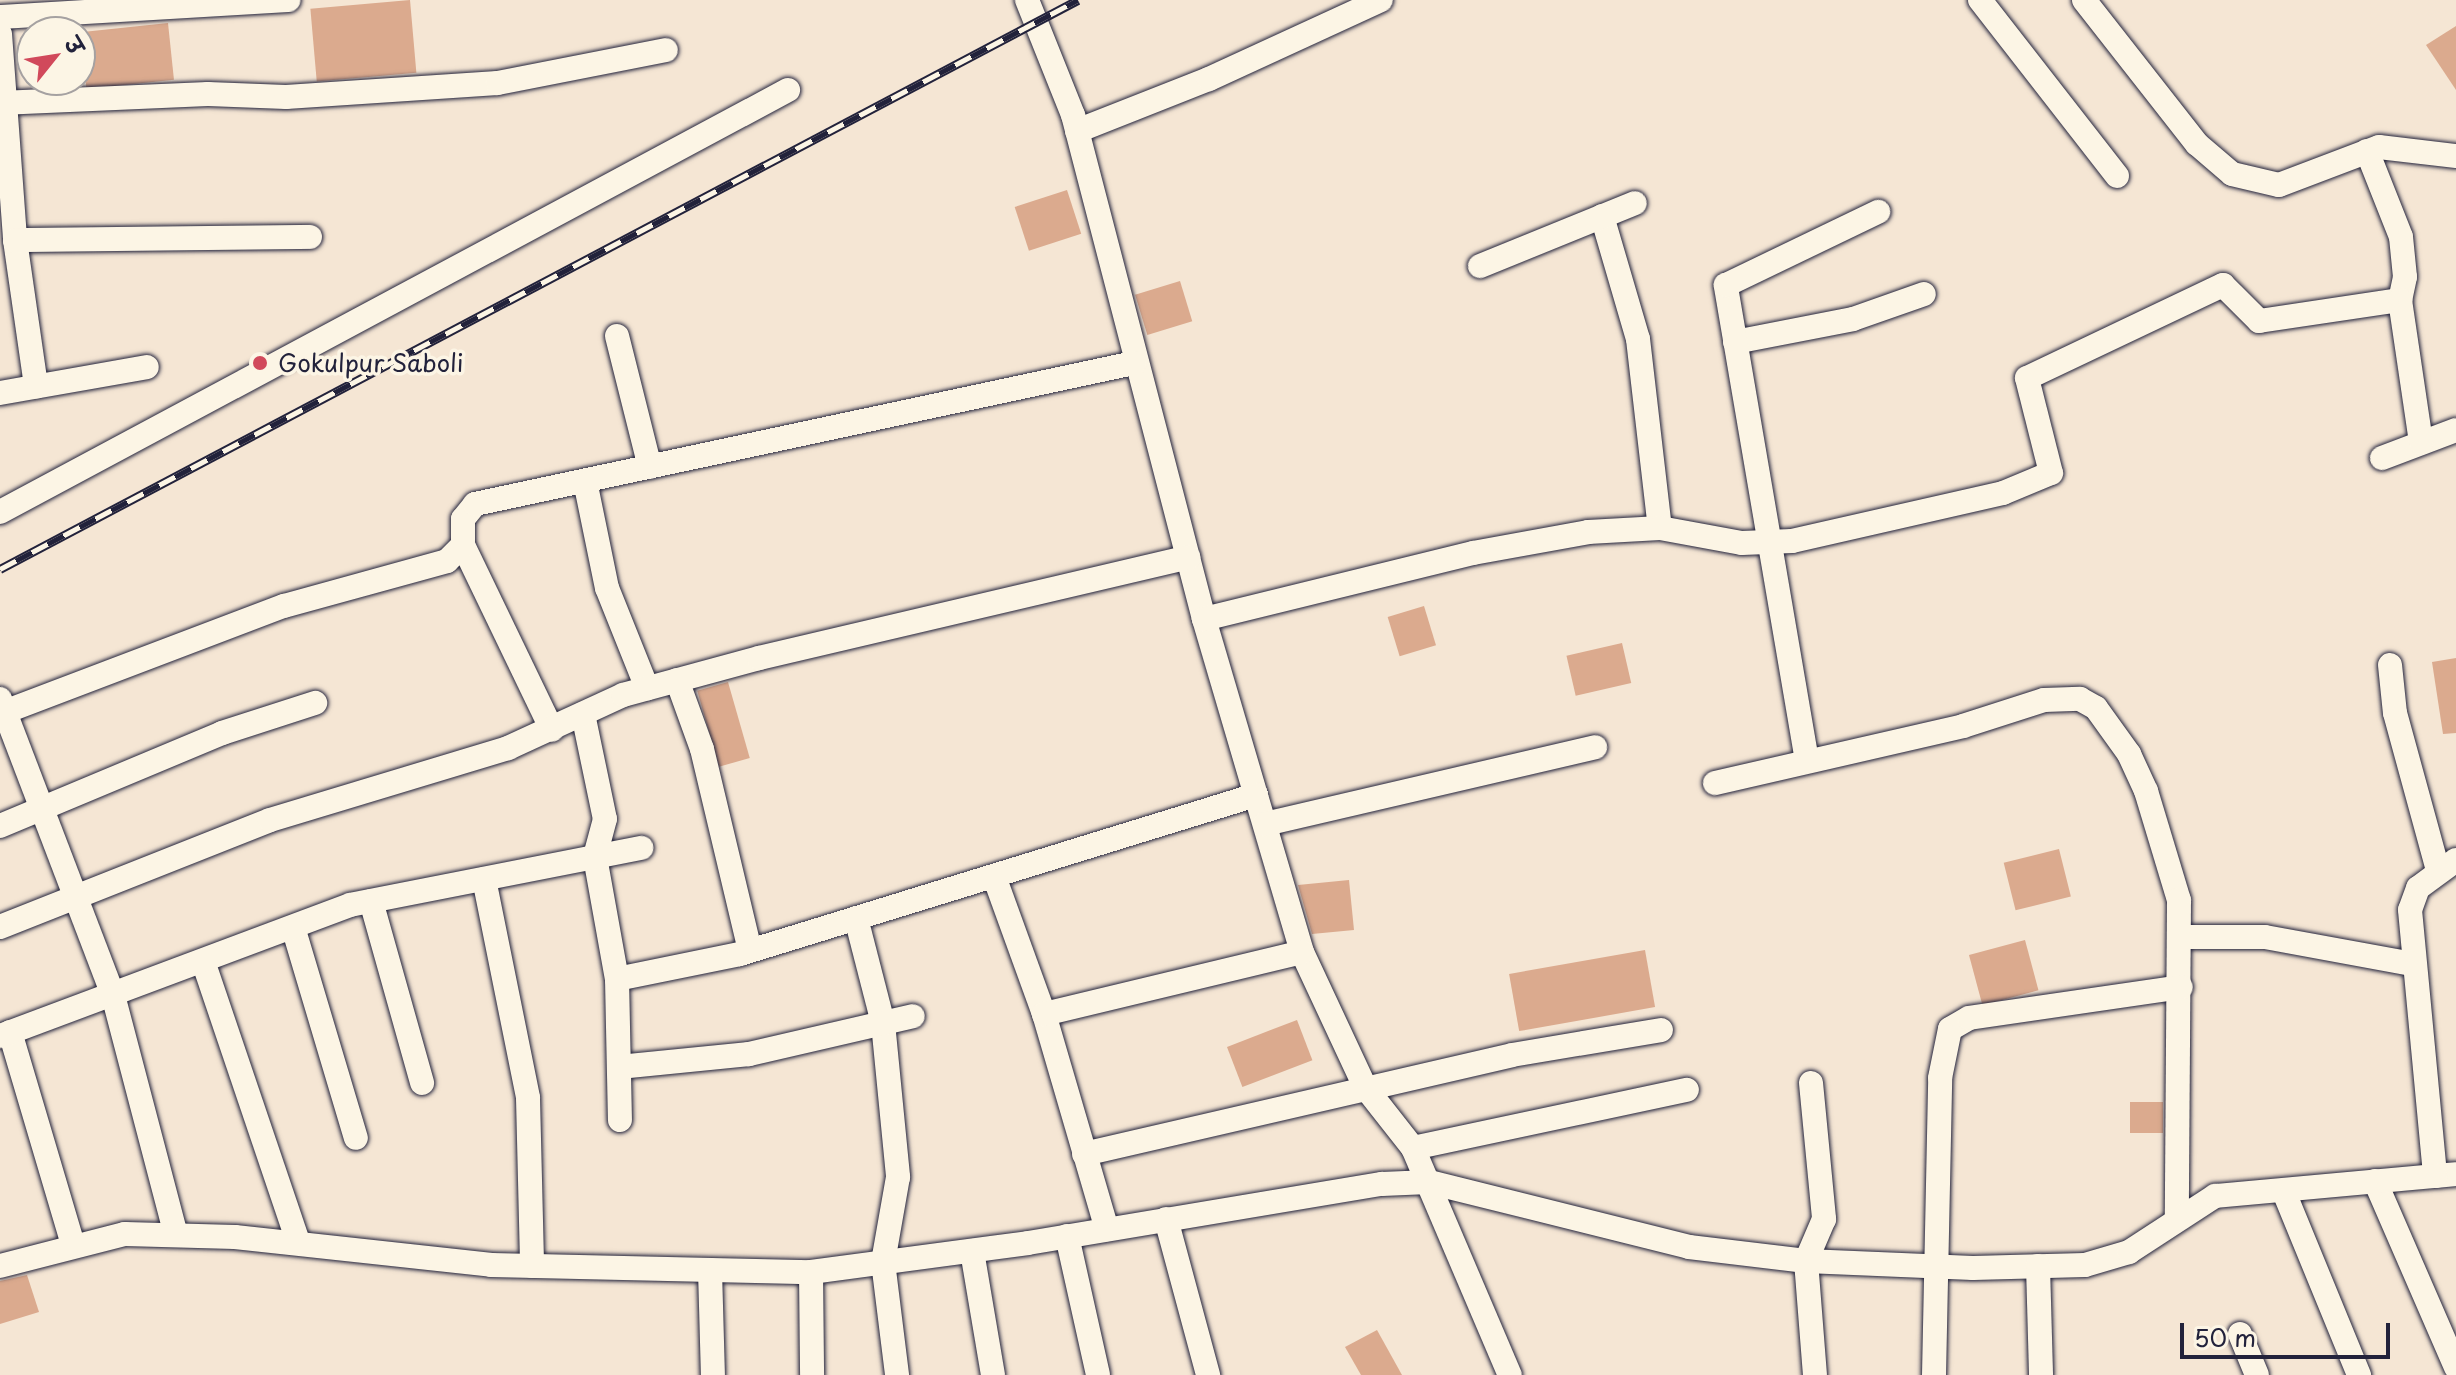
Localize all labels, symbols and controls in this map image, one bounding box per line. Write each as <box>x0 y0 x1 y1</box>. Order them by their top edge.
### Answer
north arrow <box>16 16 96 96</box>
text: उ <box>58 30 93 59</box>
place label: Gokulpur Saboli <box>278 349 463 377</box>
marker: Gokulpur Saboli <box>249 352 271 374</box>
scale bar <box>2184 1307 2394 1357</box>
text: 50 m <box>2194 1319 2256 1355</box>

